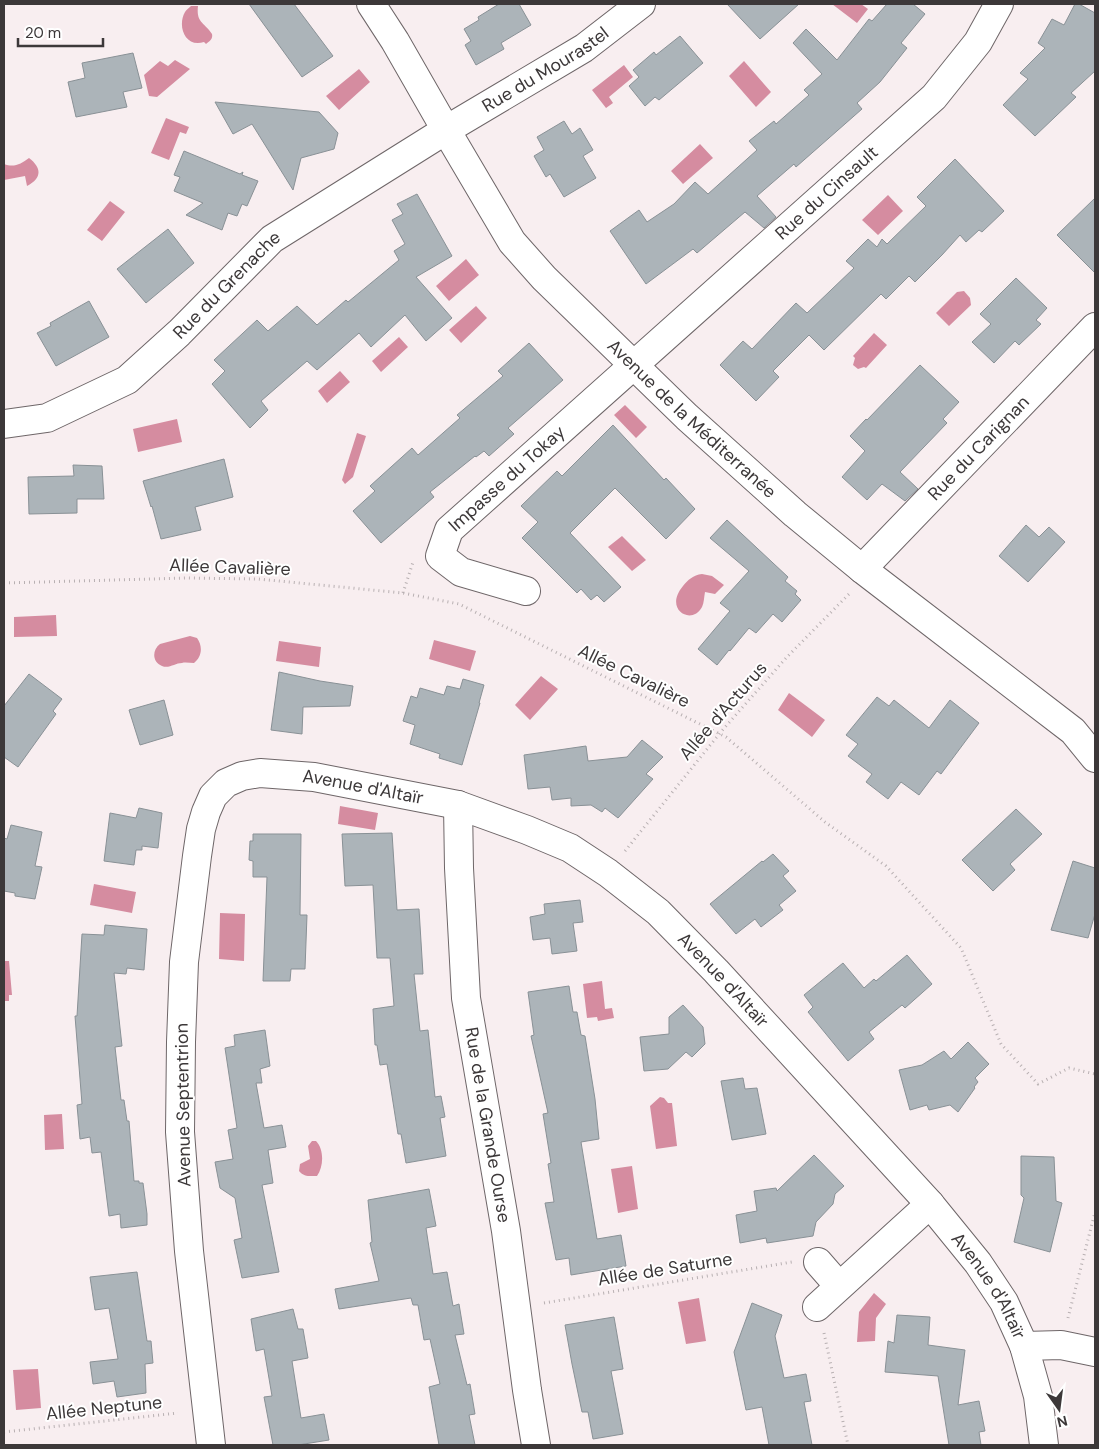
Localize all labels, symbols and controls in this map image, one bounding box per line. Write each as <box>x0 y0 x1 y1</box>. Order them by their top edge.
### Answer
scale bar <box>18 15 102 47</box>
street label: Rue du Mourastel <box>478 21 614 118</box>
text: 20 m <box>25 23 61 43</box>
street label: Rue du Cinsault <box>770 140 883 245</box>
street label: Rue du Grenache <box>168 225 285 344</box>
street label: Avenue de la Méditerranée <box>602 334 781 504</box>
street label: Rue du Carignan <box>922 390 1035 506</box>
street label: Impasse du Tokay <box>443 420 570 537</box>
street label: Allée Cavalière <box>169 553 291 581</box>
street label: Allée Cavalière <box>574 639 694 713</box>
street label: Allée d'Acturus <box>674 657 772 765</box>
street label: Avenue d'Altaïr <box>302 764 426 810</box>
street label: Avenue d'Altaïr <box>673 927 774 1033</box>
street label: Avenue Septentrion <box>170 1023 196 1187</box>
street label: Rue de la Grande Ourse <box>459 1025 516 1225</box>
street label: Avenue d'Altaïr <box>946 1227 1031 1343</box>
street label: Allée de Saturne <box>596 1247 734 1291</box>
north arrow <box>1034 1384 1084 1434</box>
street label: Allée Neptune <box>45 1390 163 1426</box>
text: N <box>1055 1412 1069 1432</box>

